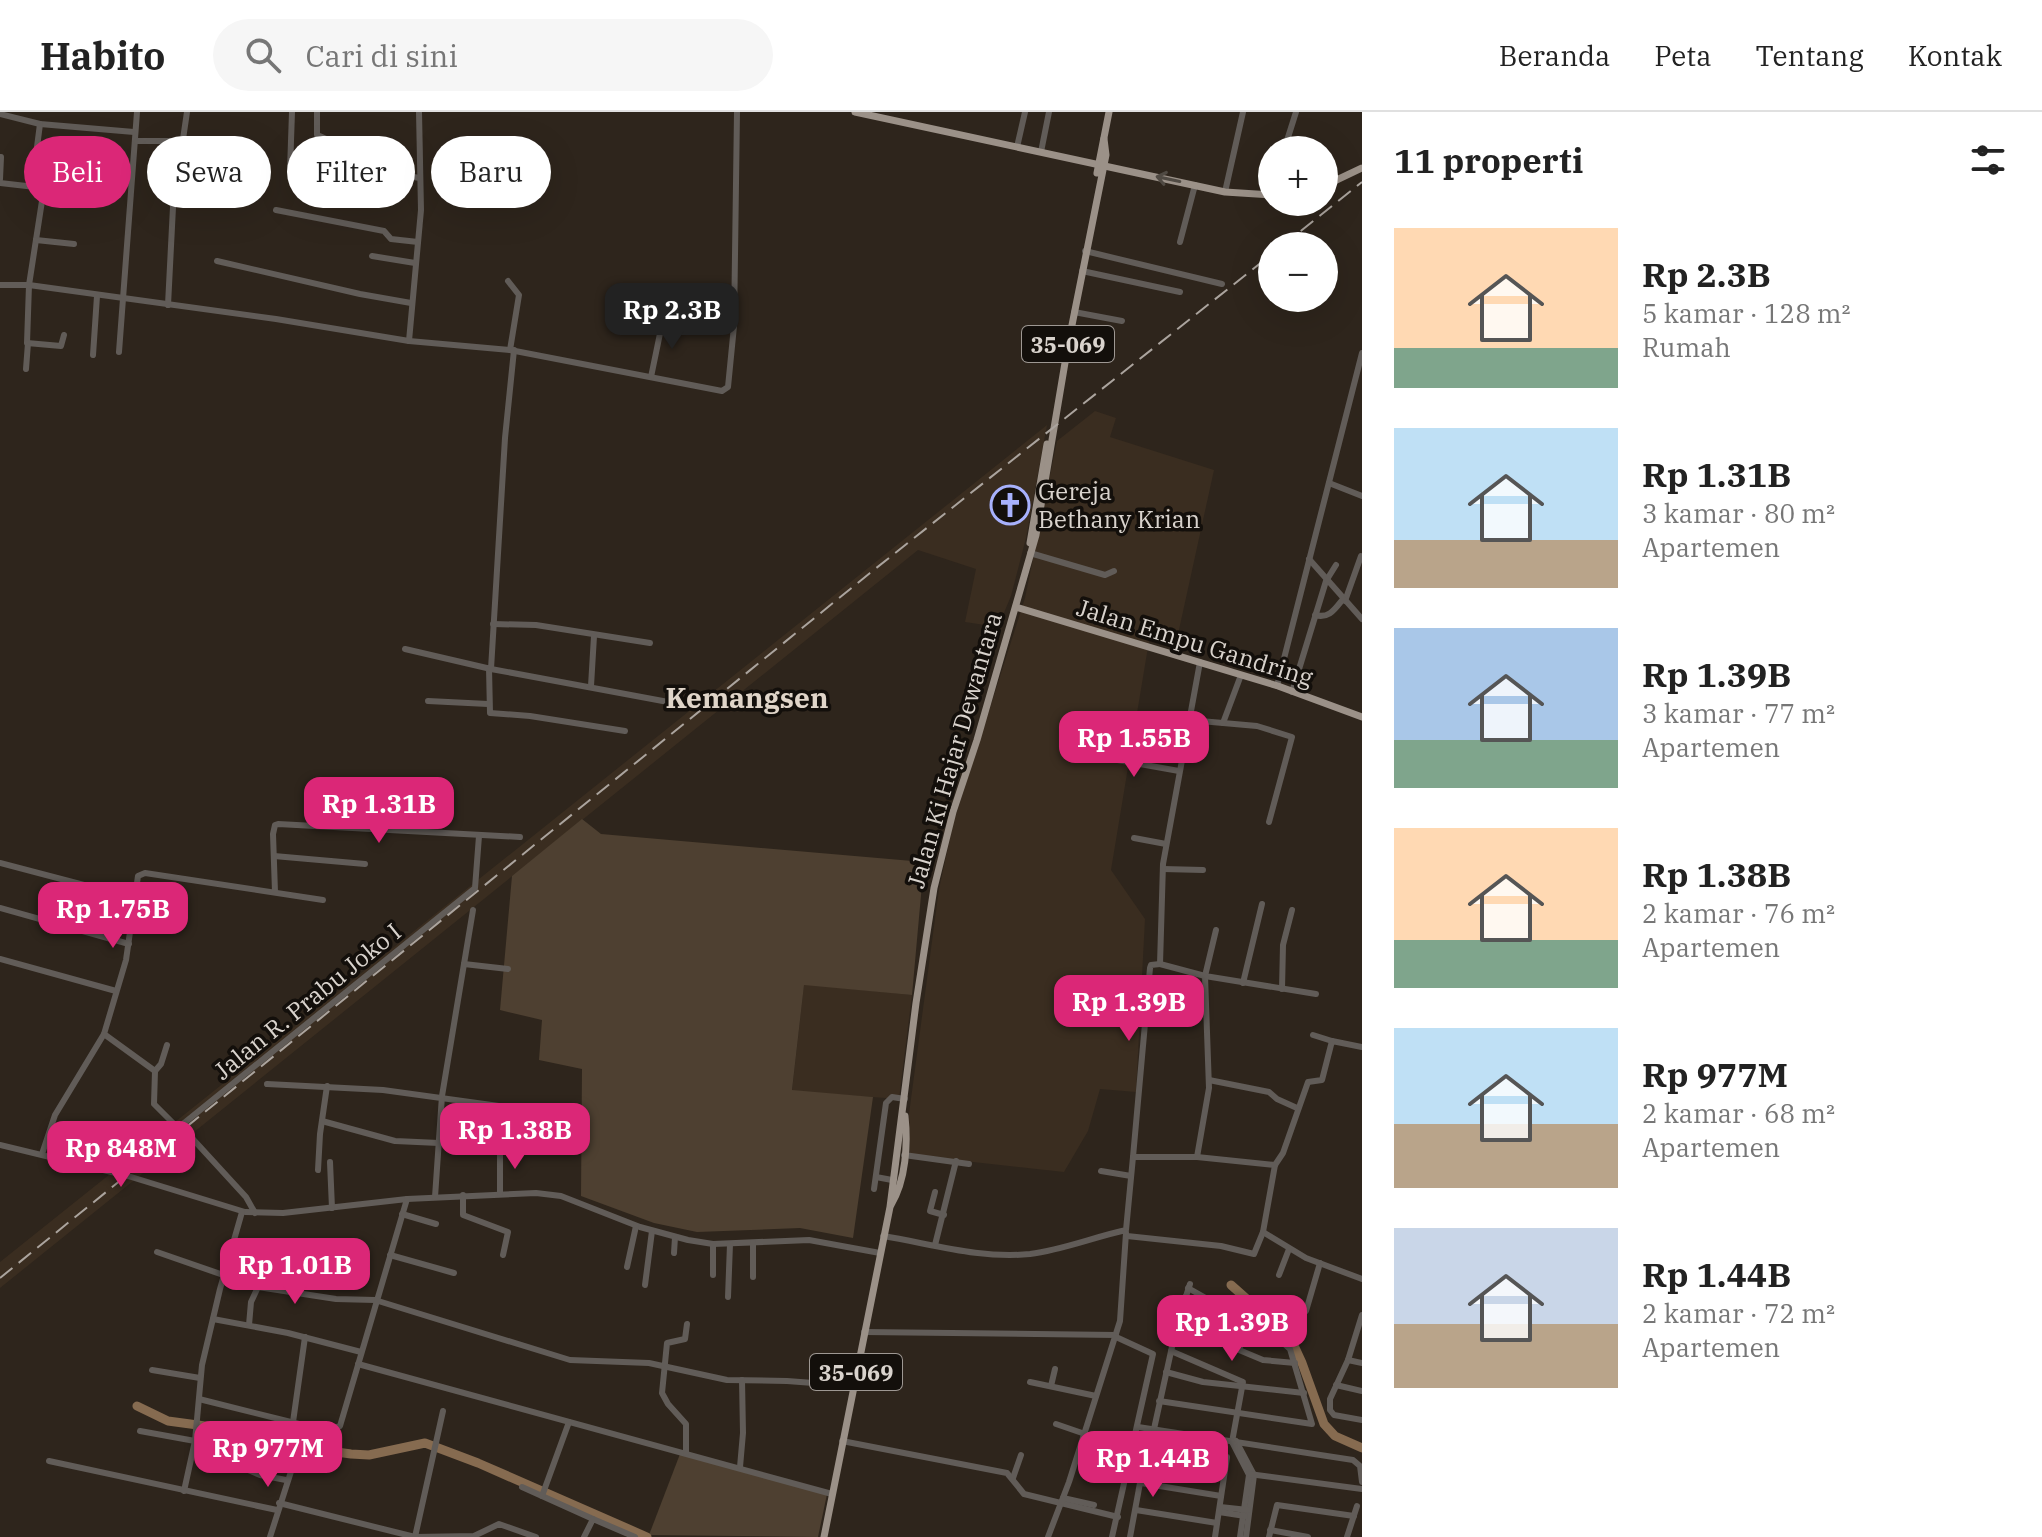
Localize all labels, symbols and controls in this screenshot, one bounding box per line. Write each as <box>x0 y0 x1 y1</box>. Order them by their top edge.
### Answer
search box <box>213 19 773 91</box>
text: Habito <box>40 31 165 80</box>
icon: search <box>241 33 285 77</box>
text: Cari di sini <box>305 36 458 75</box>
text: Beranda <box>1499 37 1610 74</box>
text: Peta <box>1654 37 1711 74</box>
text: Tentang <box>1755 37 1864 74</box>
text: Kontak <box>1908 37 2002 74</box>
chip: Beli <box>24 136 131 208</box>
chip: Sewa <box>147 136 271 208</box>
chip: Filter <box>287 136 415 208</box>
chip: Baru <box>431 136 551 208</box>
map controls <box>1258 136 1338 312</box>
button: + <box>1258 136 1338 216</box>
text: 11 properti <box>1394 138 1583 182</box>
icon: filters <box>1966 138 2010 182</box>
one-way arrow <box>1155 171 1181 186</box>
button: − <box>1258 232 1338 312</box>
text: Rp 2.3B <box>1642 252 1771 296</box>
icon: home <box>1458 260 1554 356</box>
pin: Rp 2.3B <box>598 283 746 351</box>
text: Rp 2.3B <box>623 292 721 326</box>
text: 5 kamar · 128 m² <box>1642 296 1851 330</box>
road number: 35-069 <box>1022 326 1114 362</box>
text: Rumah <box>1642 330 1731 364</box>
text: Rp 1.31B <box>1642 452 1791 496</box>
icon: home <box>1458 460 1554 556</box>
place label: Gereja Bethany Krian <box>1038 475 1200 535</box>
church icon: Gereja Bethany Krian <box>989 484 1031 526</box>
text: 3 kamar · 80 m² <box>1642 496 1835 530</box>
text: Apartemen <box>1642 530 1780 564</box>
street label: Jalan Empu Gandring <box>1073 591 1317 693</box>
street label: Jalan Ki Hajar Dewantara <box>899 608 1009 892</box>
text: Rp 1.39B <box>1642 652 1791 696</box>
icon: home <box>1458 660 1554 756</box>
district label: Kemangsen <box>666 679 828 716</box>
text: 3 kamar · 77 m² <box>1642 696 1835 730</box>
pin: Rp 1.55B <box>1051 711 1217 779</box>
text: Rp 1.55B <box>1077 720 1191 754</box>
text: Apartemen <box>1642 730 1780 764</box>
pin: Rp 1.31B <box>296 777 462 845</box>
text: Rp 1.31B <box>322 786 436 820</box>
text: Rp 1.38B <box>1642 852 1791 896</box>
icon: home <box>1458 860 1554 956</box>
pin: Rp 1.75B <box>30 882 196 950</box>
text: Rp 1.75B <box>56 891 170 925</box>
text: 2 kamar · 76 m² <box>1642 896 1835 930</box>
street label: Jalan R. Prabu Joko I <box>207 916 407 1086</box>
text: Apartemen <box>1642 930 1780 964</box>
pin: Rp 1.39B <box>1046 975 1212 1043</box>
text: Rp 1.39B <box>1072 984 1186 1018</box>
text: Rp 977M <box>1642 1052 1788 1096</box>
icon: home <box>1458 1060 1554 1156</box>
text: 2 kamar · 68 m² <box>1642 1096 1835 1130</box>
pin: Rp 1.38B <box>432 1103 598 1171</box>
text: Rp 1.38B <box>458 1112 572 1146</box>
pin: Rp 848M <box>47 1121 195 1189</box>
text: Rp 848M <box>65 1130 177 1164</box>
text: Apartemen <box>1642 1130 1780 1164</box>
pin: Rp 1.01B <box>212 1238 378 1306</box>
text: Rp 1.01B <box>238 1247 352 1281</box>
text: Rp 1.44B <box>1642 1252 1791 1296</box>
icon: home <box>1458 1260 1554 1356</box>
pin: Rp 1.39B <box>1149 1295 1315 1363</box>
text: 2 kamar · 72 m² <box>1642 1296 1835 1330</box>
text: Rp 1.39B <box>1175 1304 1289 1338</box>
text: Apartemen <box>1642 1330 1780 1364</box>
road number: 35-069 <box>810 1354 902 1390</box>
pin: Rp 977M <box>194 1421 342 1489</box>
text: Rp 977M <box>212 1430 324 1464</box>
pin: Rp 1.44B <box>1070 1431 1236 1499</box>
text: Rp 1.44B <box>1096 1440 1210 1474</box>

